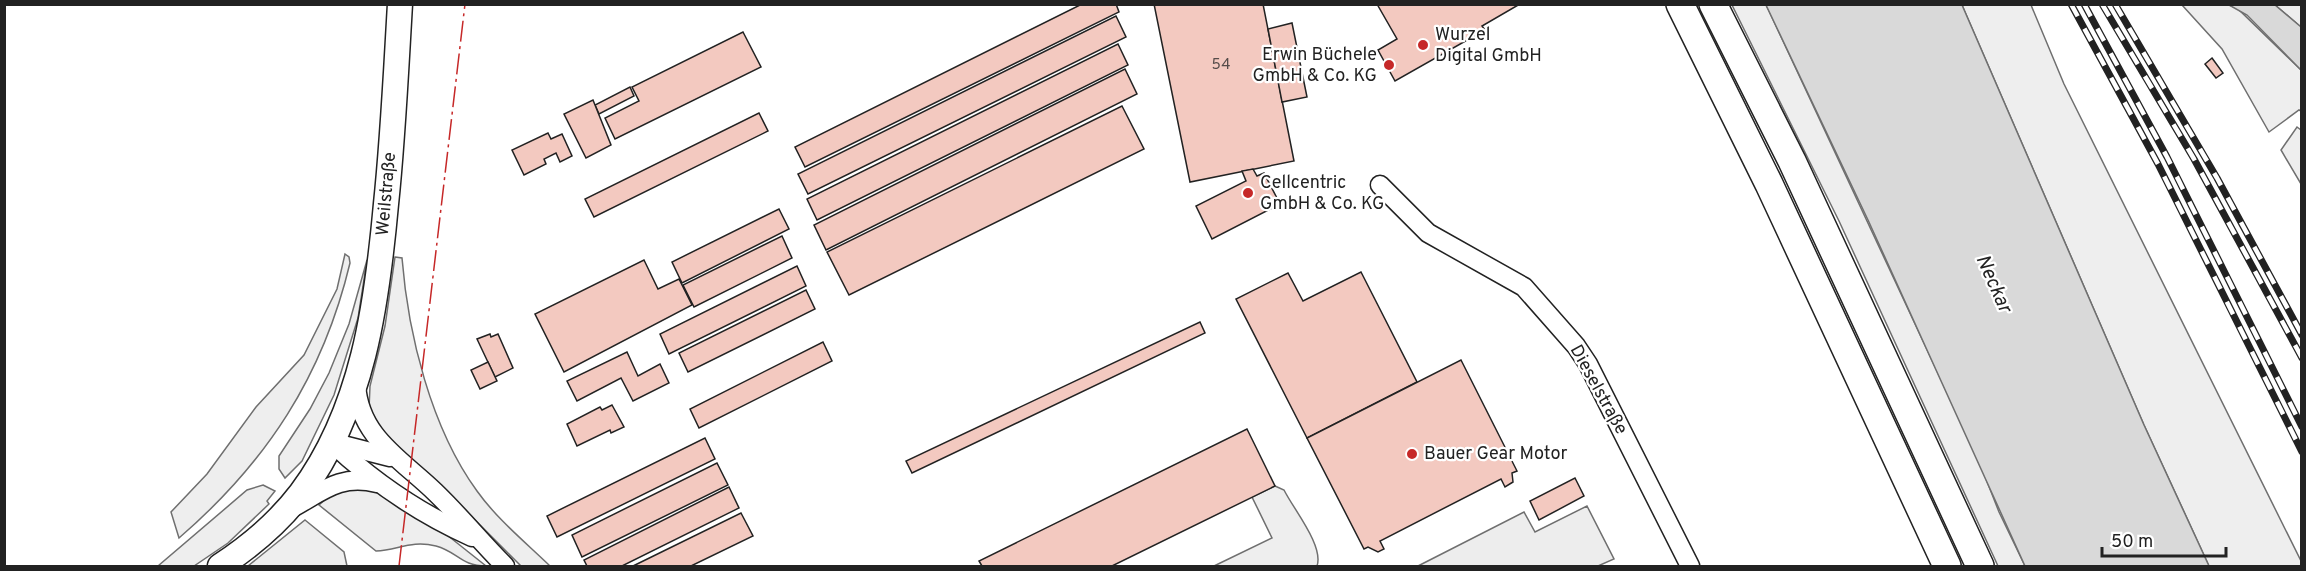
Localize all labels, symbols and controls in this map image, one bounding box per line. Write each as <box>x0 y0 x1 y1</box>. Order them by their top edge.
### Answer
place label: Wurzel Digital GmbH <box>1435 24 1542 68</box>
marker: Wurzel Digital GmbH <box>1416 38 1430 52</box>
place label: Erwin Büchele GmbH & Co. KG <box>1253 44 1377 88</box>
house number: 54 <box>1212 56 1230 75</box>
marker: Erwin Büchele GmbH & Co. KG <box>1382 58 1396 72</box>
street label: Weilstraße <box>372 151 402 237</box>
place label: Cellcentric GmbH & Co. KG <box>1260 172 1385 216</box>
marker: Cellcentric GmbH & Co. KG <box>1241 186 1255 200</box>
water label: Neckar <box>1969 251 2018 318</box>
street label: Dieselstraße <box>1564 341 1632 439</box>
place label: Bauer Gear Motor <box>1424 443 1567 466</box>
marker: Bauer Gear Motor <box>1405 447 1419 461</box>
scale bar <box>2102 520 2226 558</box>
text: 50 m <box>2111 531 2153 554</box>

